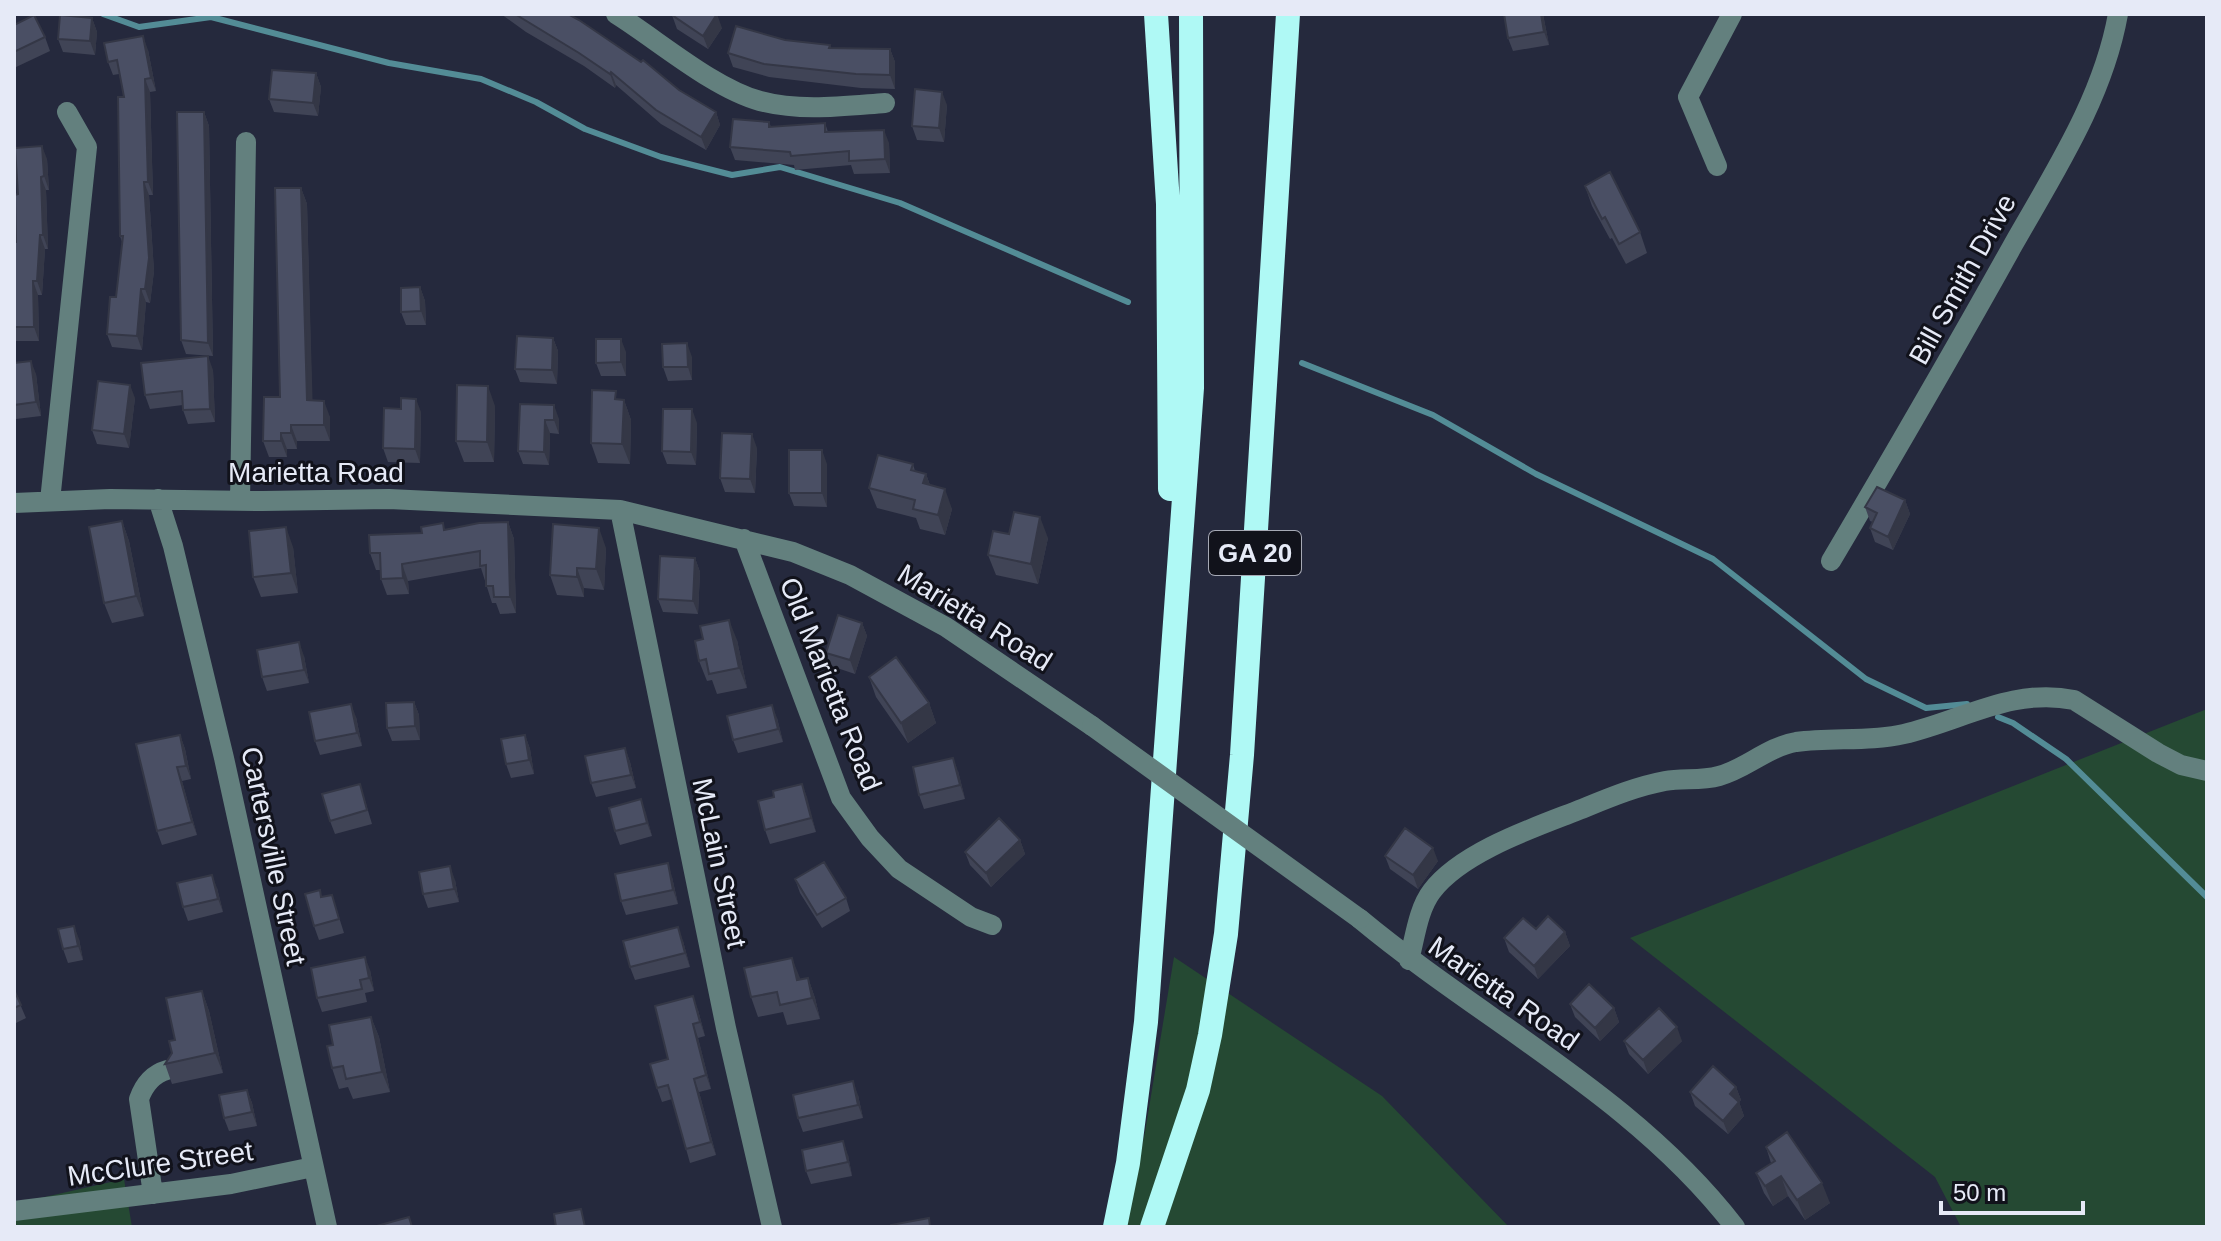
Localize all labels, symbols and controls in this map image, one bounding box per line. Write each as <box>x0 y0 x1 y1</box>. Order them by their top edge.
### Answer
street label: Bill Smith Drive <box>1903 189 2022 370</box>
street label: Marietta Road <box>228 457 404 488</box>
road number: GA 20 <box>1209 531 1301 575</box>
street label: Marietta Road <box>892 558 1058 677</box>
street label: Old Marietta Road <box>774 573 887 795</box>
street label: Cartersville Street <box>235 744 312 968</box>
street label: McLain Street <box>686 775 753 951</box>
street label: Marietta Road <box>1423 930 1585 1057</box>
street label: McClure Street <box>65 1135 255 1192</box>
scale bar <box>1941 1165 2083 1215</box>
text: 50 m <box>1953 1179 2006 1206</box>

